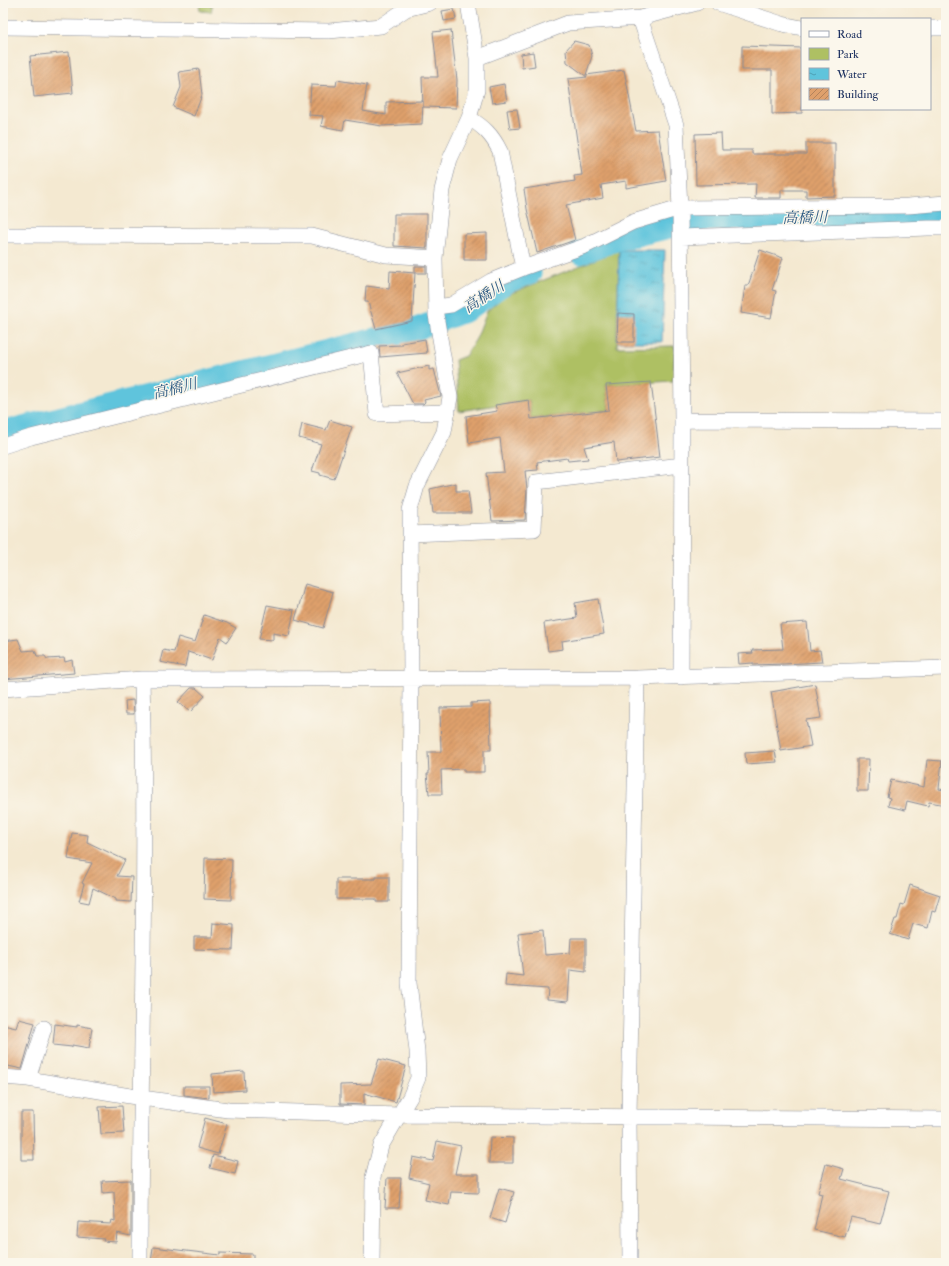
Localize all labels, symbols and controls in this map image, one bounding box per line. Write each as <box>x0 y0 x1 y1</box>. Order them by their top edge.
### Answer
legend <box>801 18 931 110</box>
text: Road <box>837 27 862 42</box>
text: Park <box>837 47 859 62</box>
text: Water <box>836 67 867 82</box>
text: Building <box>837 87 880 102</box>
water label: 高橋川 <box>782 208 830 228</box>
water label: 高橋川 <box>460 276 510 317</box>
water label: 高橋川 <box>151 374 201 404</box>

